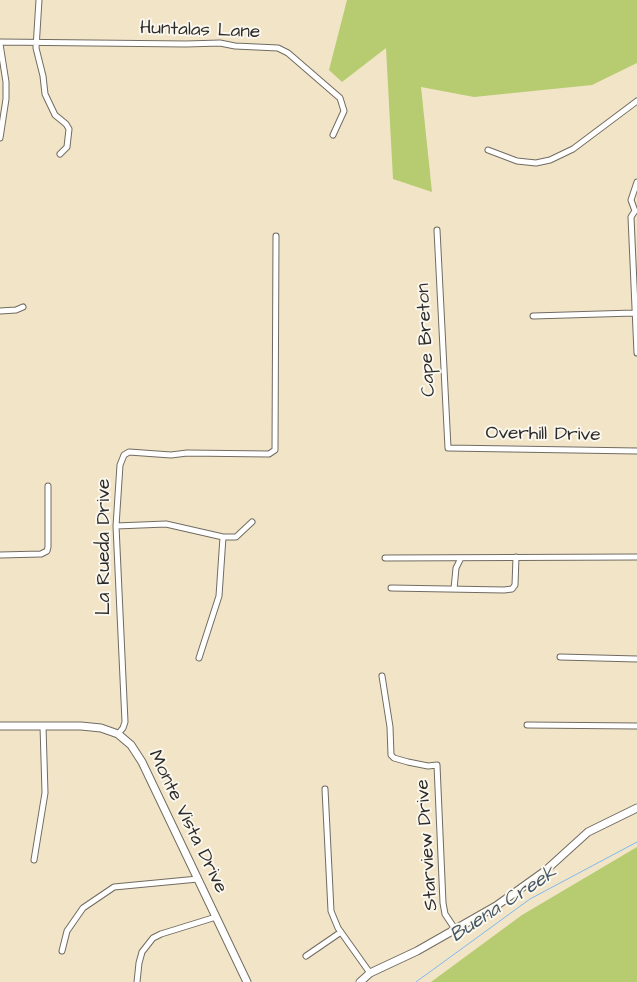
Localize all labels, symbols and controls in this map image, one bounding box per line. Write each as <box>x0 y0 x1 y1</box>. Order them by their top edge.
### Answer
street label: Huntalas Lane <box>139 18 261 44</box>
street label: Cape Breton <box>413 283 441 397</box>
street label: Overhill Drive <box>485 423 601 447</box>
street label: La Rueda Drive <box>94 479 116 615</box>
street label: Monte Vista Drive <box>142 747 232 897</box>
street label: Starview Drive <box>412 778 444 912</box>
water label: Buena Creek <box>446 862 562 948</box>

